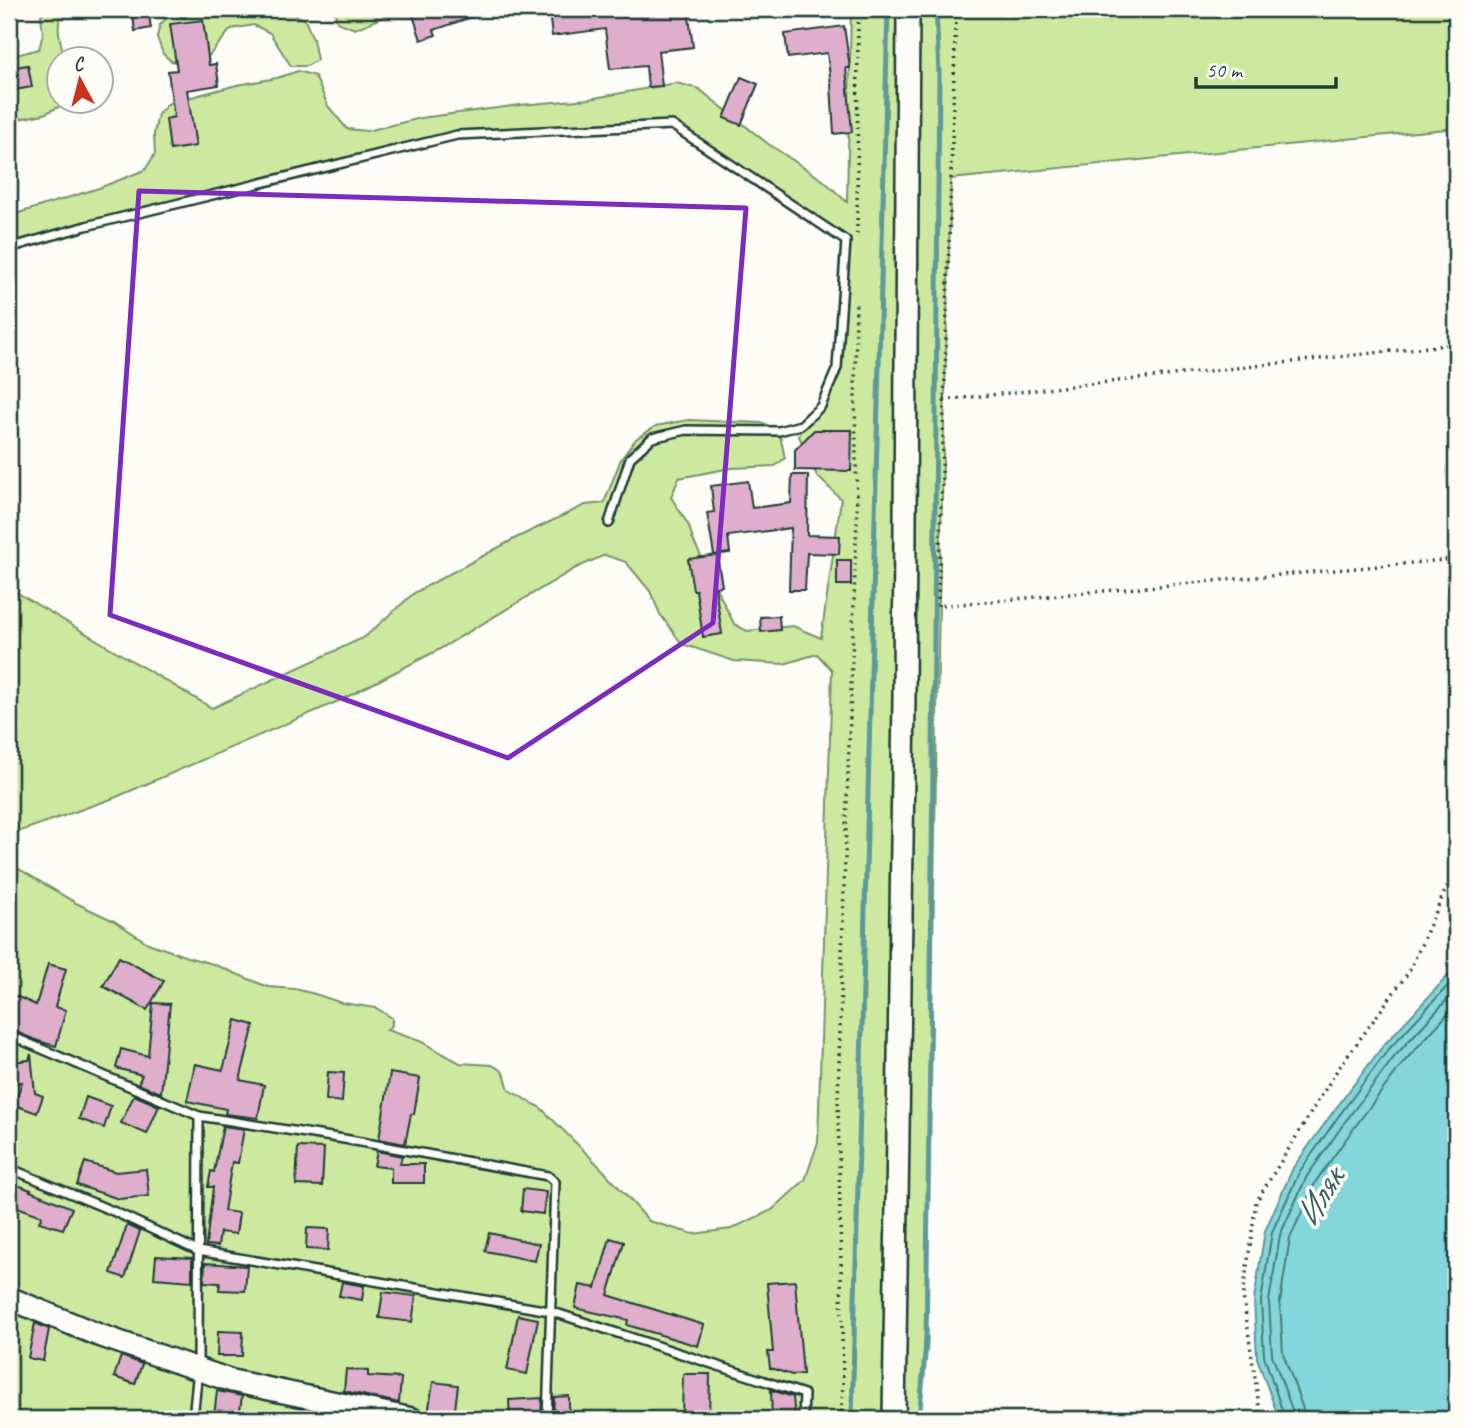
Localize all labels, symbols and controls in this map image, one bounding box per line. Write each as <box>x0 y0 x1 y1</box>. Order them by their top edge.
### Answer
north arrow <box>46 46 116 116</box>
scale bar <box>1196 46 1336 90</box>
text: С <box>72 51 87 77</box>
text: 50 m <box>1206 57 1244 83</box>
water label: Иляк <box>1284 1155 1357 1234</box>

